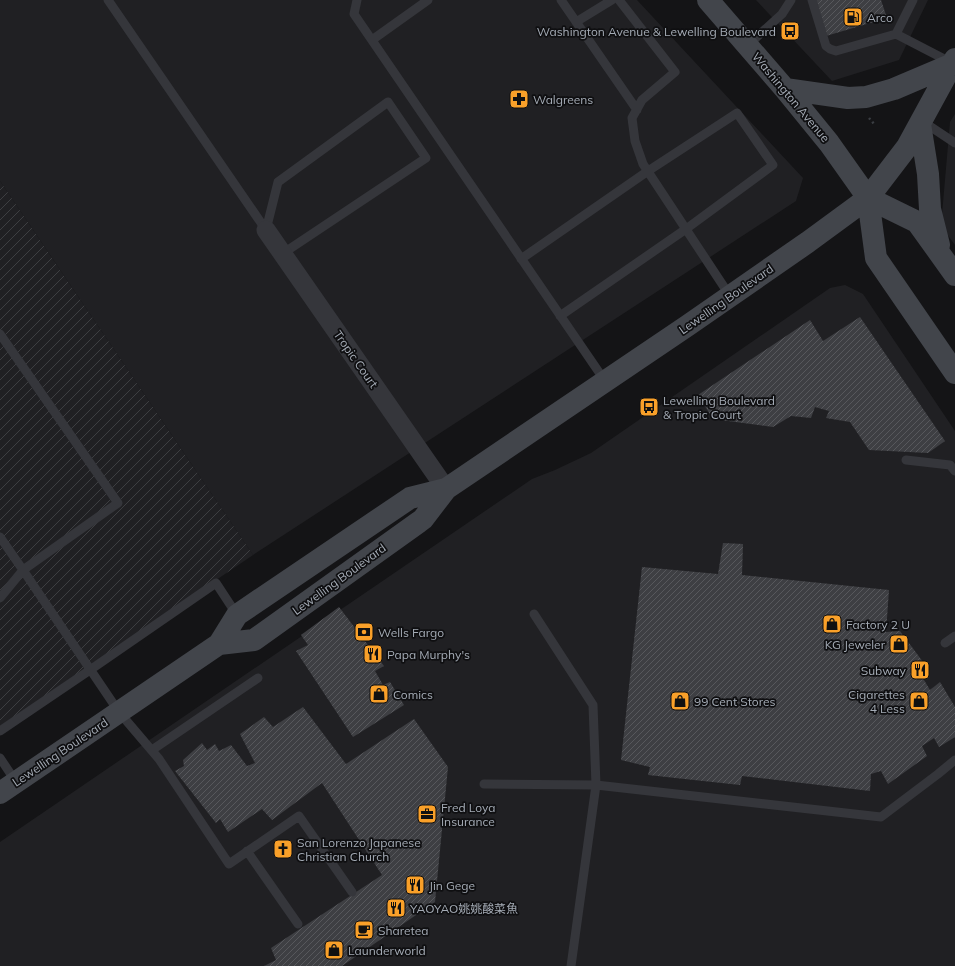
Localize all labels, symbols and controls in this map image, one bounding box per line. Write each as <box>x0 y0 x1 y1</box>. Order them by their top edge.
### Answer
fuel station icon: Arco <box>842 6 864 28</box>
place label: Arco <box>867 10 893 25</box>
bus stop icon: Washington Avenue & Lewelling Boulevard <box>779 20 801 42</box>
place label: Washington Avenue & Lewelling Boulevard <box>537 24 776 39</box>
street label: Washington Avenue <box>749 49 833 145</box>
pharmacy icon: Walgreens <box>508 88 530 110</box>
place label: Walgreens <box>533 92 593 107</box>
street label: Lewelling Boulevard <box>676 261 776 337</box>
street label: Tropic Court <box>331 327 381 391</box>
place label: Lewelling Boulevard & Tropic Court <box>663 393 775 422</box>
bus stop icon: Lewelling Boulevard & Tropic Court <box>638 396 660 418</box>
street label: Lewelling Boulevard <box>289 540 389 618</box>
shop icon: Factory 2 U <box>821 613 843 635</box>
place label: Factory 2 U <box>846 617 910 632</box>
bank icon: Wells Fargo <box>353 621 375 643</box>
place label: Wells Fargo <box>378 625 444 640</box>
shop icon: KG Jeweler <box>888 633 910 655</box>
place label: KG Jeweler <box>825 637 886 652</box>
restaurant icon: Papa Murphy's <box>362 643 384 665</box>
place label: Papa Murphy's <box>387 647 470 662</box>
restaurant icon: Subway <box>909 659 931 681</box>
place label: Subway <box>861 663 907 678</box>
shop icon: Comics <box>368 683 390 705</box>
place label: Comics <box>393 687 433 702</box>
place label: Cigarettes 4 Less <box>848 687 905 716</box>
shop icon: 99 Cent Stores <box>669 690 691 712</box>
shop icon: Cigarettes 4 Less <box>908 690 930 712</box>
place label: 99 Cent Stores <box>694 694 775 709</box>
street label: Lewelling Boulevard <box>9 714 111 790</box>
place label: Fred Loya Insurance <box>441 800 495 829</box>
office icon: Fred Loya Insurance <box>416 803 438 825</box>
place label: San Lorenzo Japanese Christian Church <box>297 835 421 864</box>
church icon: San Lorenzo Japanese Christian Church <box>272 838 294 860</box>
restaurant icon: Jin Gege <box>404 874 426 896</box>
place label: Jin Gege <box>429 878 475 893</box>
restaurant icon: YAOYAO姚姚酸菜魚 <box>385 897 407 919</box>
place label: YAOYAO姚姚酸菜魚 <box>409 901 518 916</box>
cafe icon: Sharetea <box>353 919 375 941</box>
place label: Sharetea <box>378 923 428 938</box>
shop icon: Launderworld <box>323 939 345 961</box>
place label: Launderworld <box>348 943 426 958</box>

